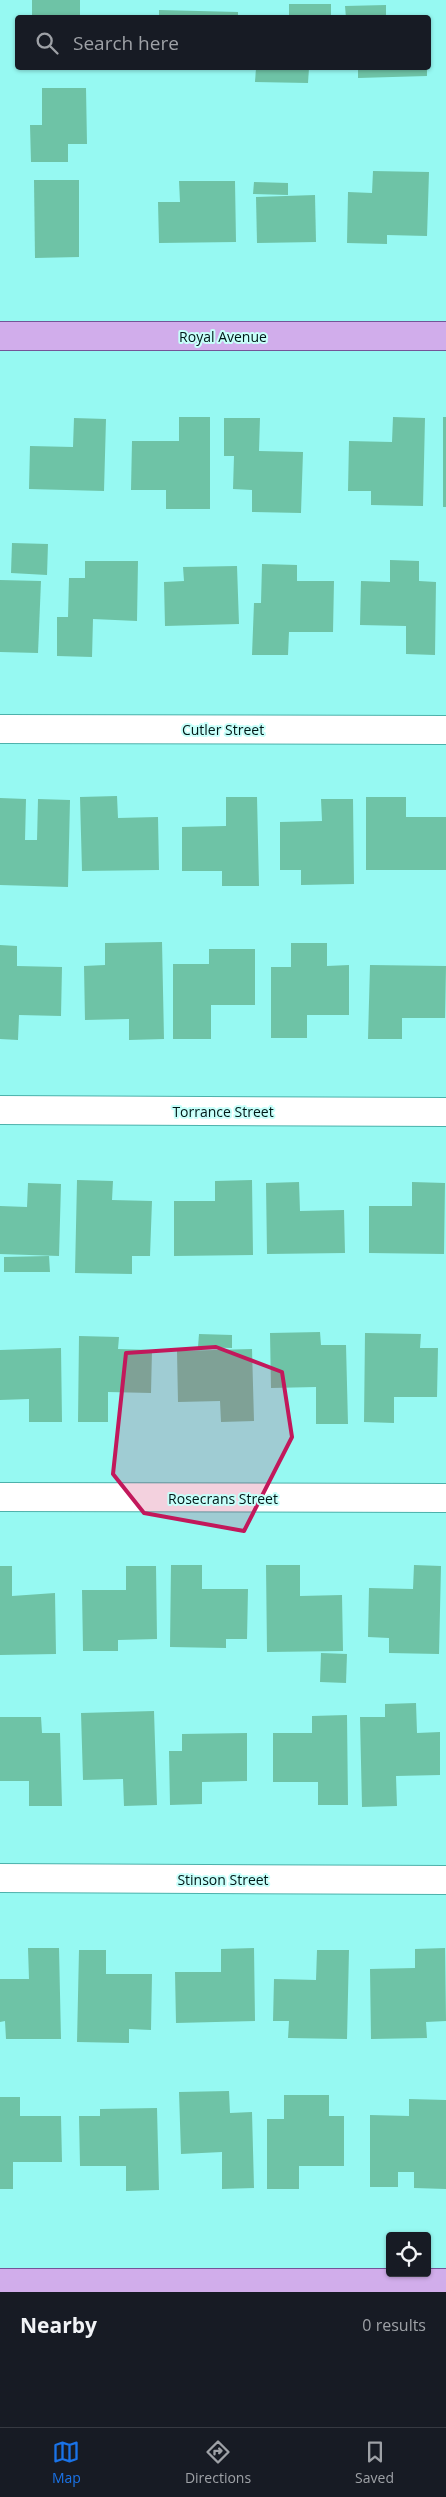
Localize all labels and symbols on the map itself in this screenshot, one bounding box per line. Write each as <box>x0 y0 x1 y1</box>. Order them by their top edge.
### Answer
street label: Royal Avenue <box>179 327 267 346</box>
street label: Cutler Street <box>182 720 264 739</box>
street label: Torrance Street <box>172 1102 274 1121</box>
street label: Rosecrans Street <box>168 1489 278 1508</box>
street label: Stinson Street <box>177 1870 269 1889</box>

